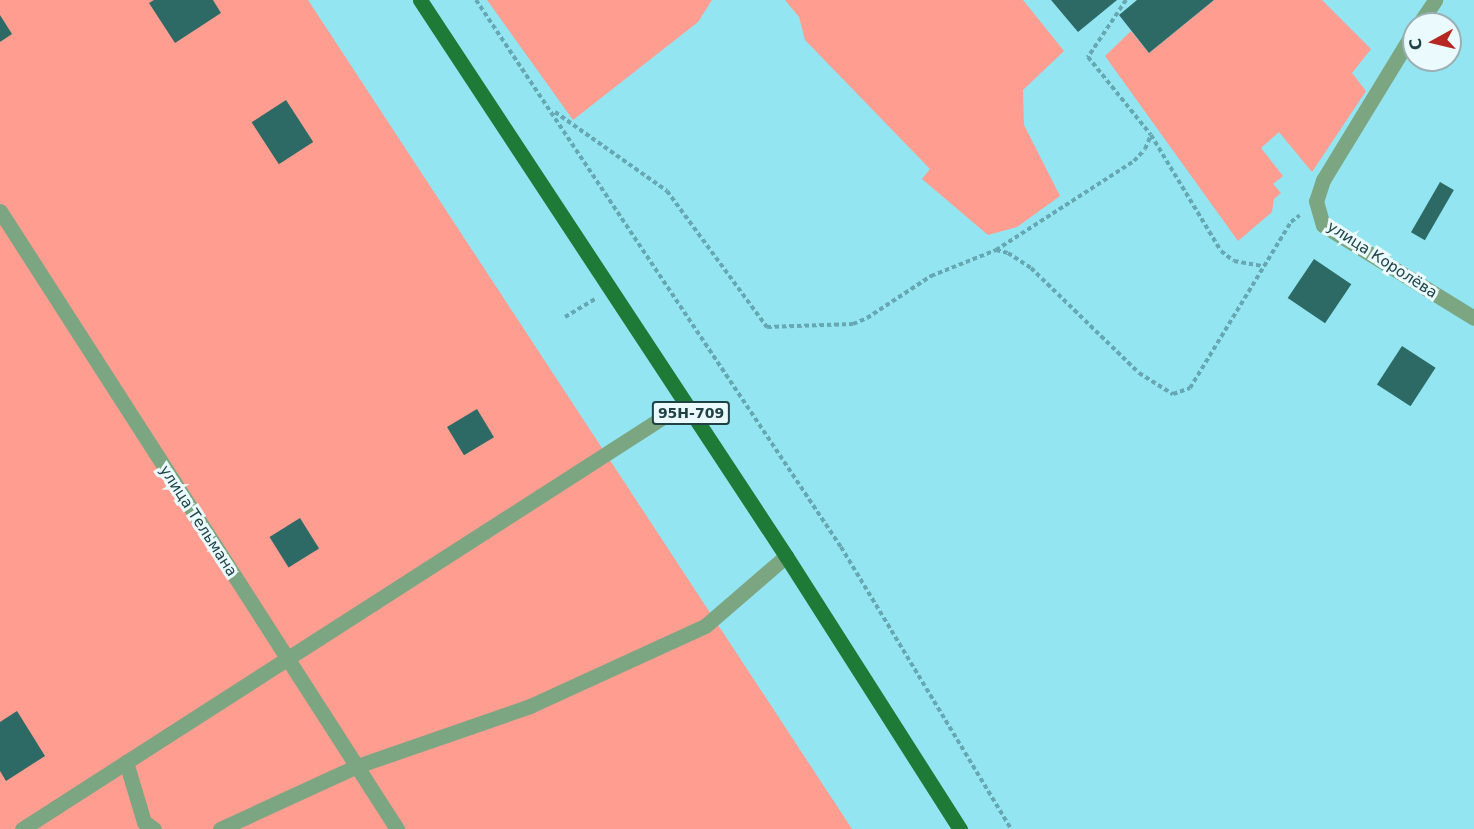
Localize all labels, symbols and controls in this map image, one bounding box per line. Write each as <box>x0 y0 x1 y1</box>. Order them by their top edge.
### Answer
north arrow <box>1402 12 1462 72</box>
text: С <box>1405 37 1426 51</box>
street label: улица Королёва <box>1324 218 1440 302</box>
road number: 95Н-709 <box>650 402 732 424</box>
street label: улица Тельмана <box>155 462 241 580</box>

